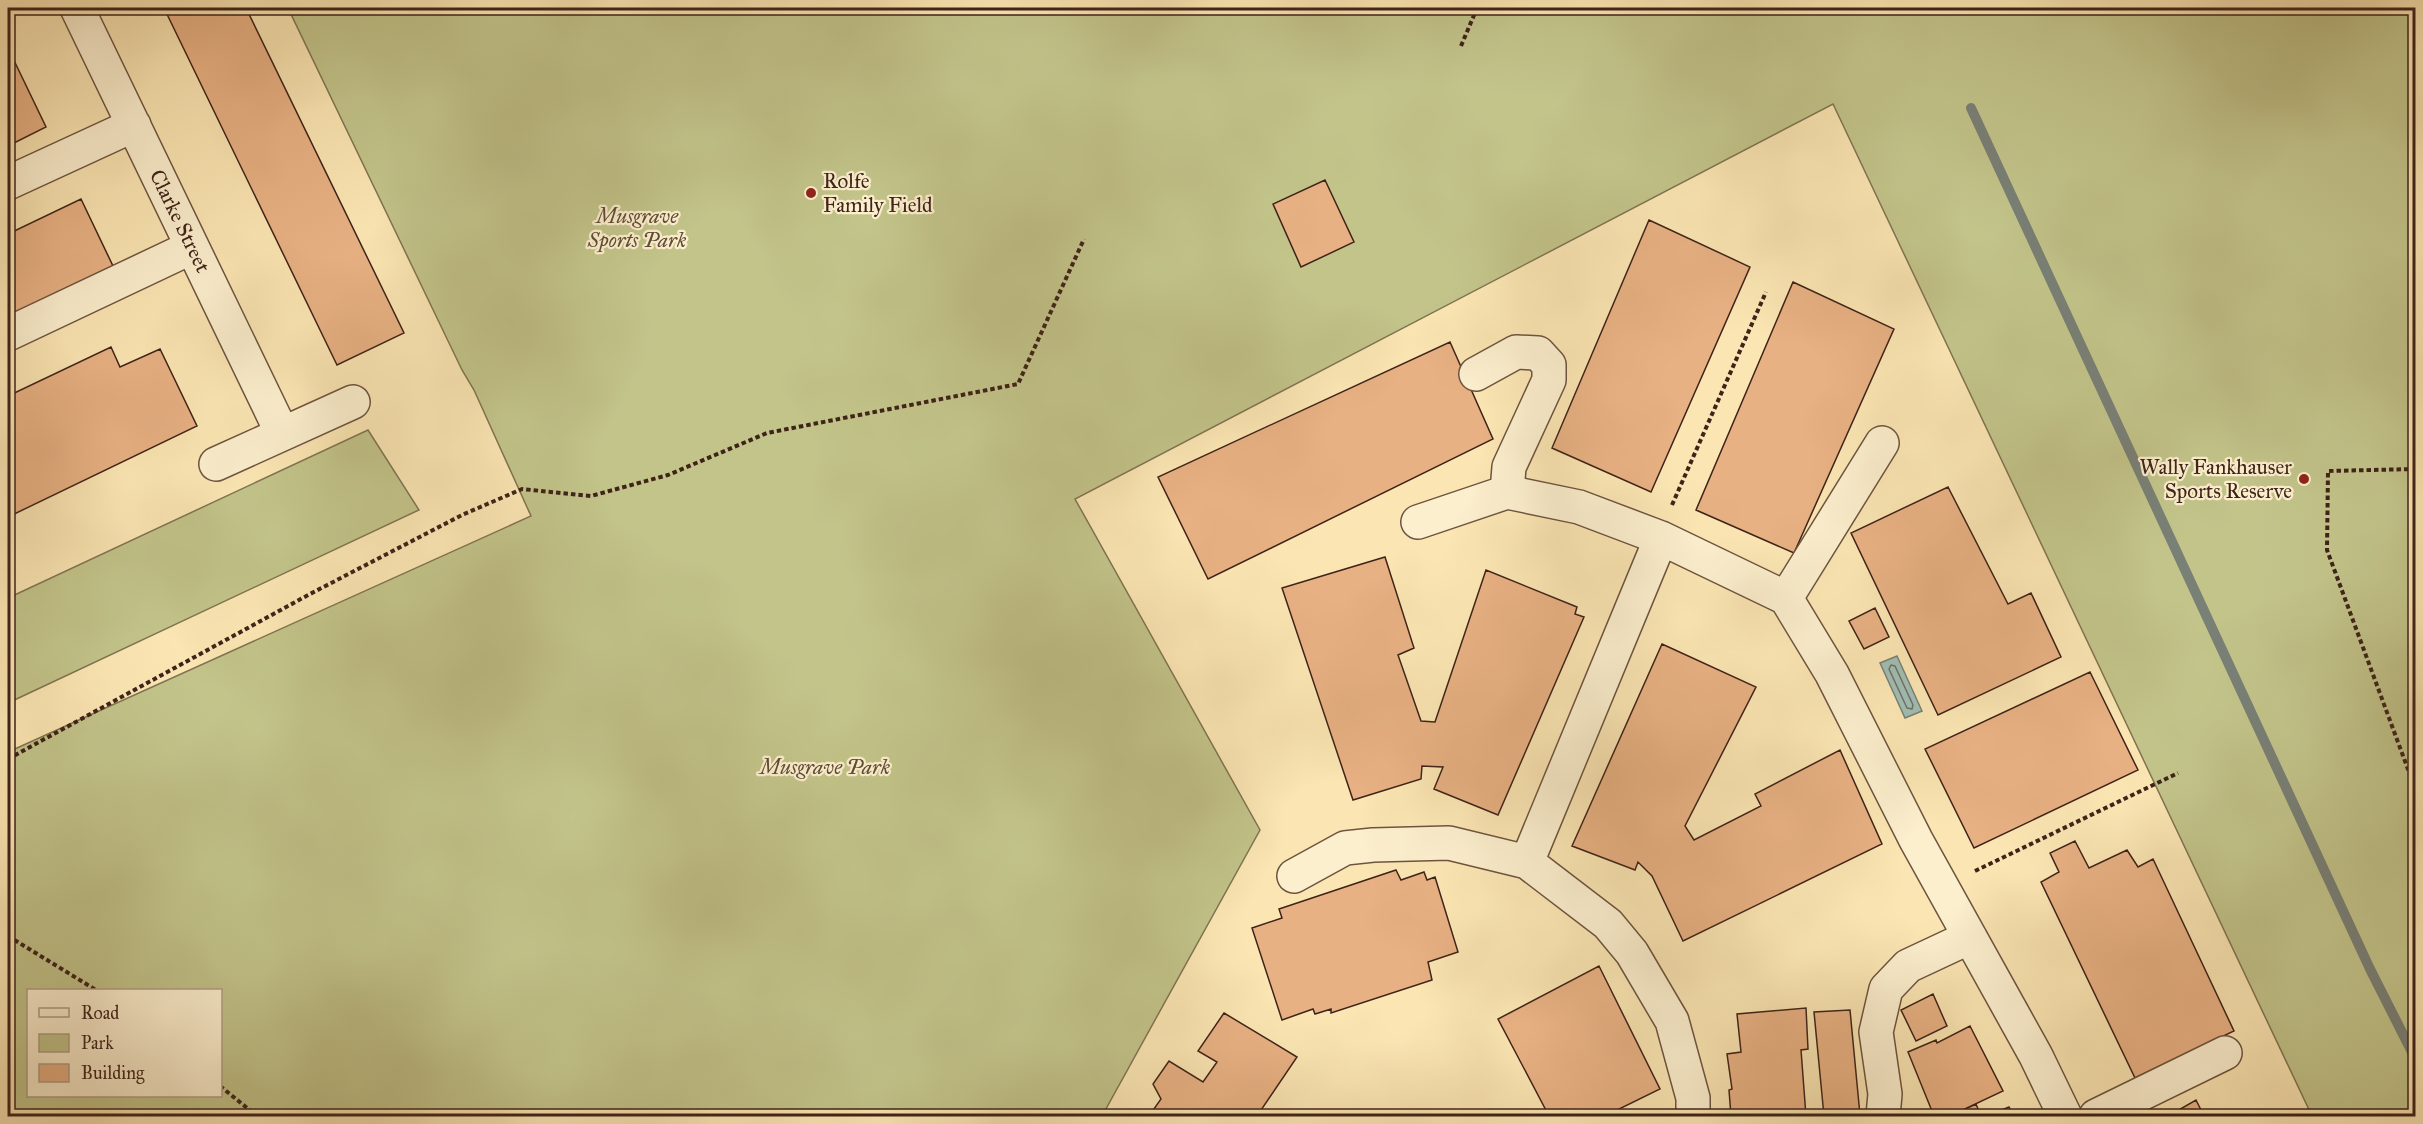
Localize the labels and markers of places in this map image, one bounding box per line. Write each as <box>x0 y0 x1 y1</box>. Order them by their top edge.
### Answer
place label: Rolfe Family Field <box>823 168 933 218</box>
marker: Rolfe Family Field <box>804 186 818 200</box>
place label: Wally Fankhauser Sports Reserve <box>2140 454 2292 504</box>
marker: Wally Fankhauser Sports Reserve <box>2297 472 2311 486</box>

